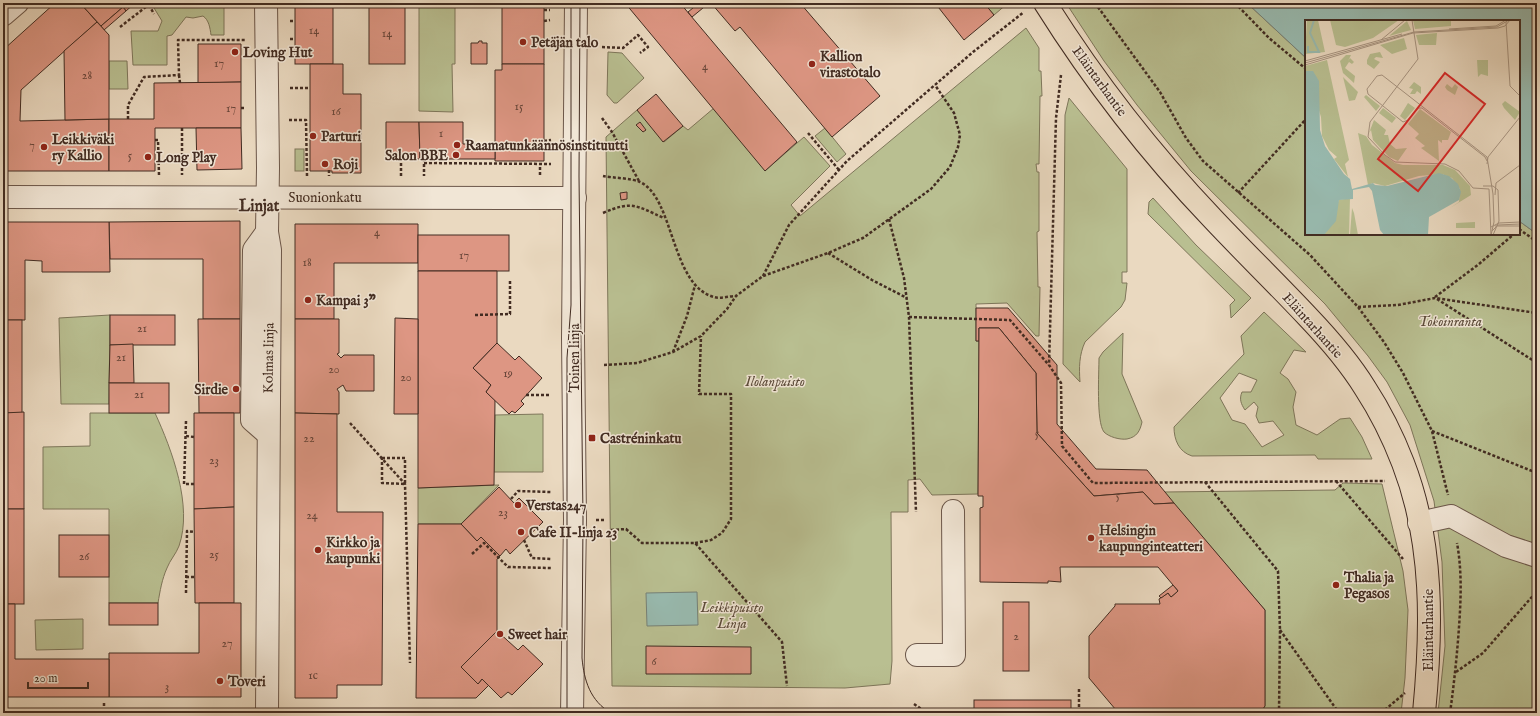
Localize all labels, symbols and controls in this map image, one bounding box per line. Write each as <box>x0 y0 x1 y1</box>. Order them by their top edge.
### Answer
inset map <box>1305 20 1520 235</box>
house number: 14 <box>309 23 319 38</box>
house number: 14 <box>382 26 392 41</box>
place label: Petäjän talo <box>531 34 599 52</box>
marker: Petäjän talo <box>518 37 528 47</box>
street label: Eläintarhantie <box>1068 43 1131 121</box>
place label: Loving Hut <box>243 44 313 62</box>
marker: Loving Hut <box>230 47 240 57</box>
place label: Kallion virastotalo <box>819 48 881 82</box>
house number: 17 <box>214 56 224 71</box>
house number: 4 <box>702 59 708 74</box>
marker: Kallion virastotalo <box>807 59 817 69</box>
house number: 28 <box>82 68 92 83</box>
house number: 15 <box>515 99 524 114</box>
house number: 17 <box>226 101 236 116</box>
house number: 16 <box>331 104 342 119</box>
house number: 1 <box>439 126 443 141</box>
place label: Parturi <box>321 128 361 146</box>
place label: Leikkiväki ry Kallio <box>52 131 115 165</box>
marker: Parturi <box>308 131 318 141</box>
place label: Raamatunkäännösinstituutti <box>465 137 629 155</box>
house number: 7 <box>29 138 35 153</box>
marker: Raamatunkäännösinstituutti <box>452 140 462 150</box>
marker: Leikkiväki ry Kallio <box>39 142 49 152</box>
place label: Salon BBE <box>385 147 448 165</box>
house number: 5 <box>128 148 133 163</box>
place label: Long Play <box>156 149 218 167</box>
marker: Salon BBE <box>451 150 461 160</box>
marker: Long Play <box>143 152 153 162</box>
place label: Roji <box>333 156 358 174</box>
marker: Roji <box>320 159 330 169</box>
street label: Suonionkatu <box>288 189 362 207</box>
district label: Linjat <box>239 197 280 217</box>
house number: 4 <box>374 225 380 240</box>
house number: 17 <box>459 248 469 263</box>
house number: 18 <box>302 255 312 270</box>
street label: Eläintarhantie <box>1278 289 1347 363</box>
place label: Kampai 3" <box>316 292 376 310</box>
marker: Kampai 3" <box>303 295 313 305</box>
park label: Tokoinranta <box>1418 313 1482 331</box>
house number: 21 <box>137 321 147 336</box>
street label: Kolmas linja <box>259 322 279 393</box>
street label: Toinen linja <box>566 323 584 392</box>
house number: 21 <box>116 350 126 365</box>
house number: 20 <box>328 362 340 377</box>
house number: 19 <box>503 366 513 381</box>
house number: 20 <box>400 370 412 385</box>
park label: Ilolanpuisto <box>744 373 805 391</box>
place label: Sirdie <box>194 381 229 399</box>
marker: Sirdie <box>231 384 241 394</box>
house number: 21 <box>134 387 144 402</box>
house number: 5 <box>1035 426 1040 441</box>
place label: Castréninkatu <box>600 430 682 448</box>
house number: 22 <box>303 431 315 446</box>
marker: Castréninkatu <box>587 433 597 443</box>
house number: 23 <box>209 453 219 468</box>
house number: 5 <box>1116 488 1121 503</box>
place label: Verstas247 <box>525 497 587 515</box>
marker: Verstas247 <box>513 500 523 510</box>
house number: 23 <box>498 505 508 520</box>
house number: 24 <box>306 508 318 523</box>
place label: Helsingin kaupunginteatteri <box>1098 522 1203 556</box>
place label: Cafe II-linja 23 <box>529 524 617 542</box>
marker: Cafe II-linja 23 <box>516 527 526 537</box>
marker: Helsingin kaupunginteatteri <box>1086 533 1096 543</box>
place label: Kirkko ja kaupunki <box>325 534 381 568</box>
marker: Kirkko ja kaupunki <box>313 545 323 555</box>
house number: 25 <box>209 547 220 562</box>
house number: 26 <box>79 549 90 564</box>
place label: Thalia ja Pegasos <box>1343 569 1395 603</box>
marker: Thalia ja Pegasos <box>1331 580 1341 590</box>
street label: Eläintarhantie <box>1420 588 1438 671</box>
park label: Leikkipuisto Linja <box>700 599 763 633</box>
place label: Sweet hair <box>508 626 568 644</box>
marker: Sweet hair <box>495 629 505 639</box>
house number: 2 <box>1013 629 1019 644</box>
house number: 27 <box>221 636 233 651</box>
house number: 6 <box>651 654 657 669</box>
scale bar <box>28 664 88 690</box>
house number: 1c <box>308 668 318 683</box>
text: 20 m <box>34 671 57 686</box>
place label: Toveri <box>227 673 266 691</box>
marker: Toveri <box>215 676 225 686</box>
house number: 3 <box>165 679 169 694</box>

